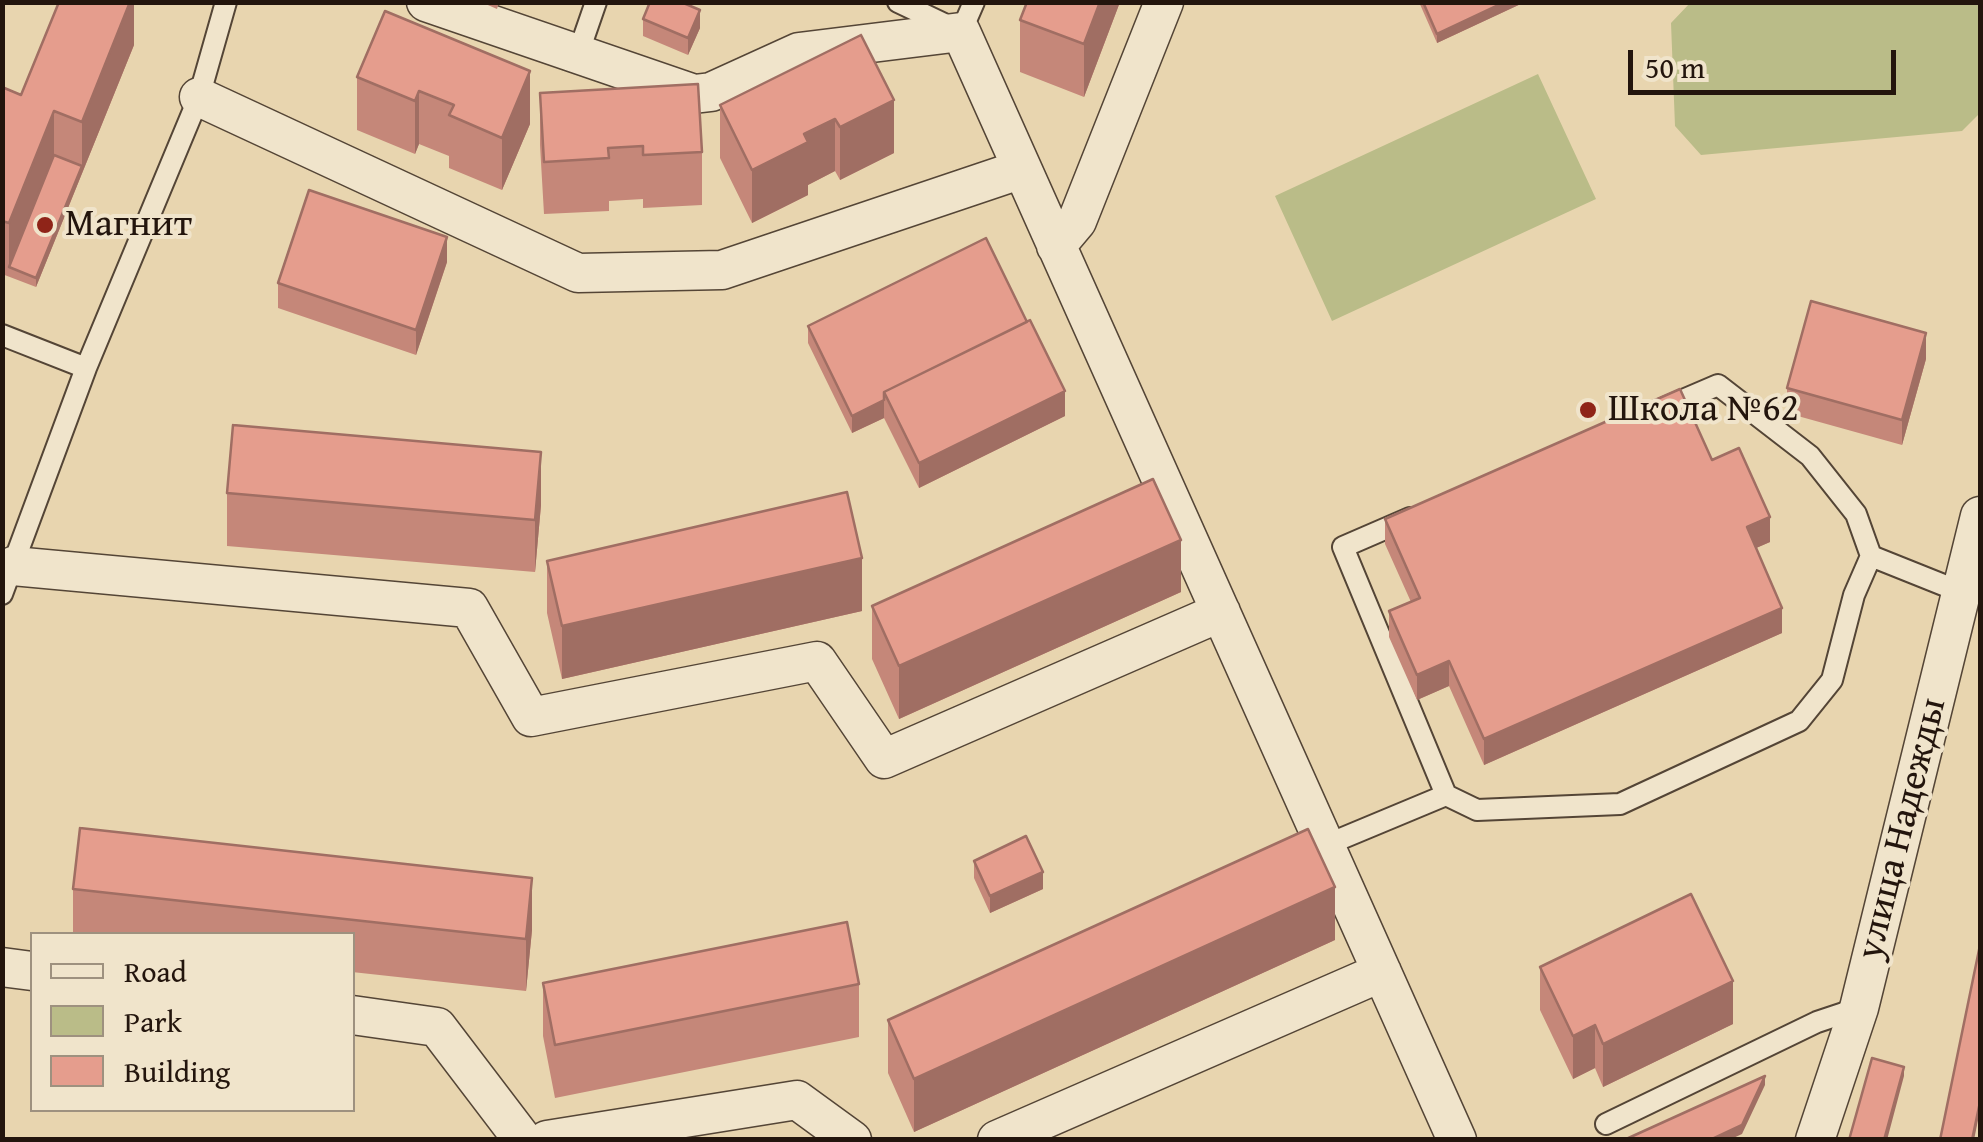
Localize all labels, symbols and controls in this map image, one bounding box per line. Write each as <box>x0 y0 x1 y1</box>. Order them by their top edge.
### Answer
scale bar <box>1633 30 1900 92</box>
text: 50 m <box>1645 45 1705 89</box>
place label: Магнит <box>65 202 192 248</box>
marker: Магнит <box>34 214 56 236</box>
place label: Школа №62 <box>1608 387 1799 433</box>
marker: Школа №62 <box>1577 399 1599 421</box>
street label: улица Надежды <box>1848 694 1958 964</box>
legend <box>30 932 355 1112</box>
text: Road <box>124 949 187 993</box>
text: Park <box>124 999 182 1043</box>
text: Building <box>124 1049 230 1093</box>

